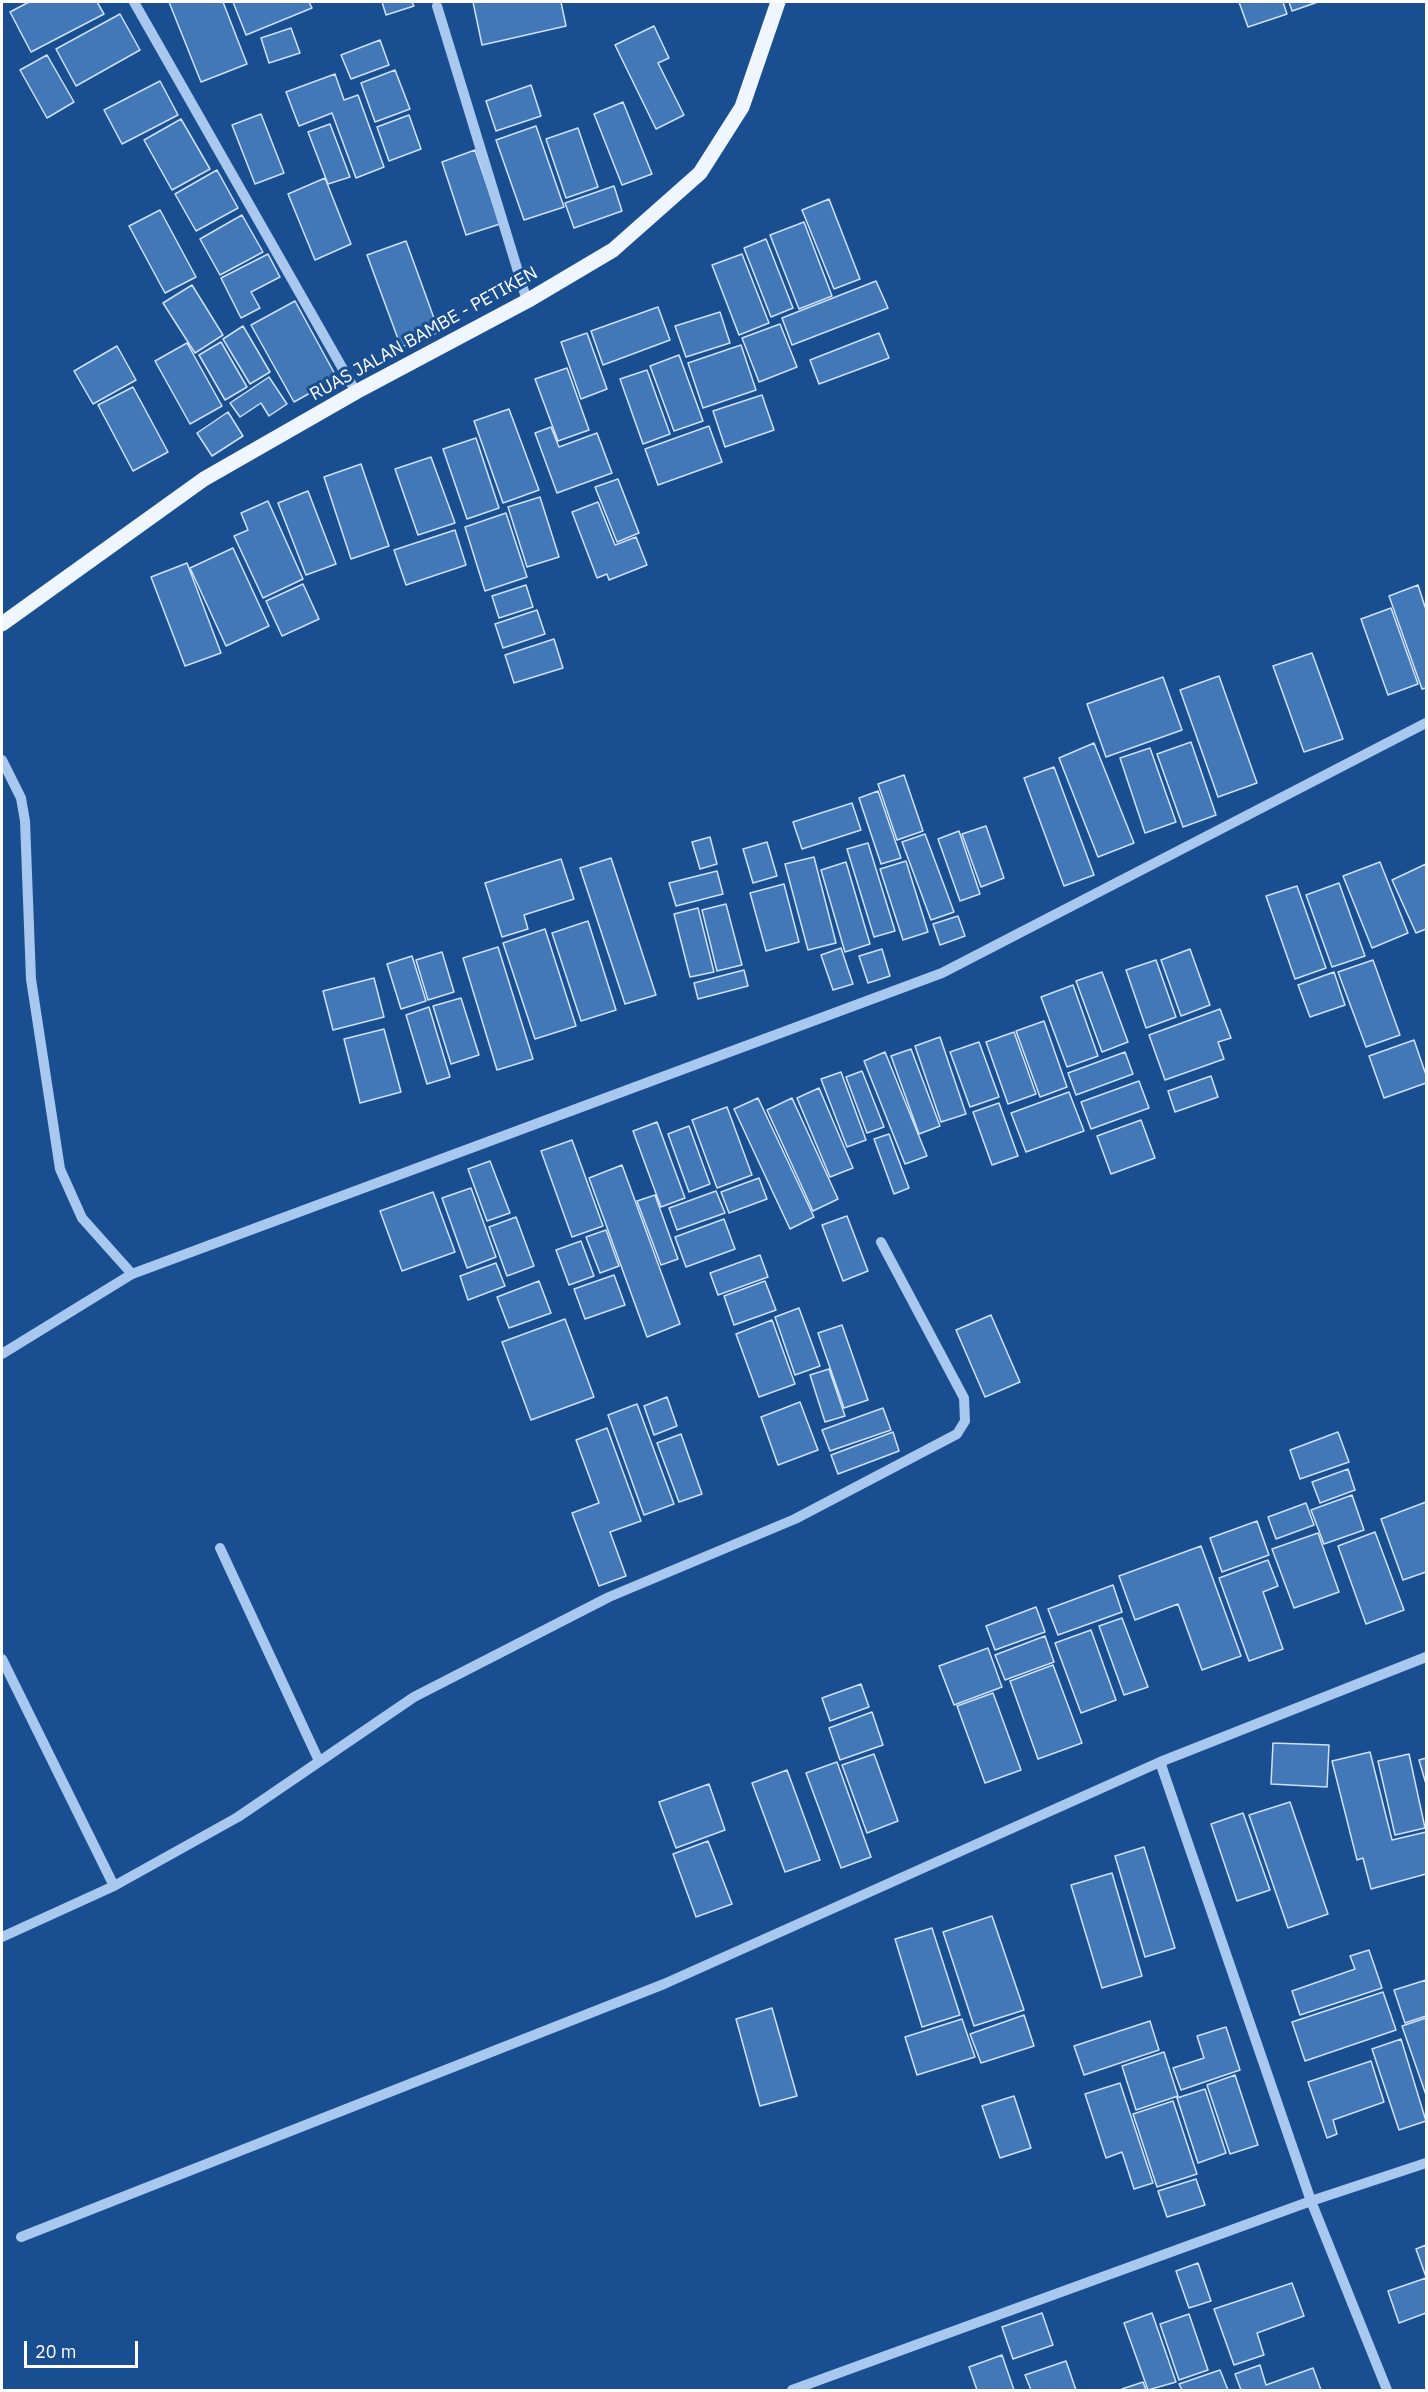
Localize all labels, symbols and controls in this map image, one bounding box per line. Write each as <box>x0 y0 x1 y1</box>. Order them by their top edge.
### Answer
street label: RUAS JALAN BAMBE - PETIKEN <box>306 262 542 406</box>
scale bar <box>27 2329 141 2367</box>
text: 20 m <box>35 2340 77 2363</box>

